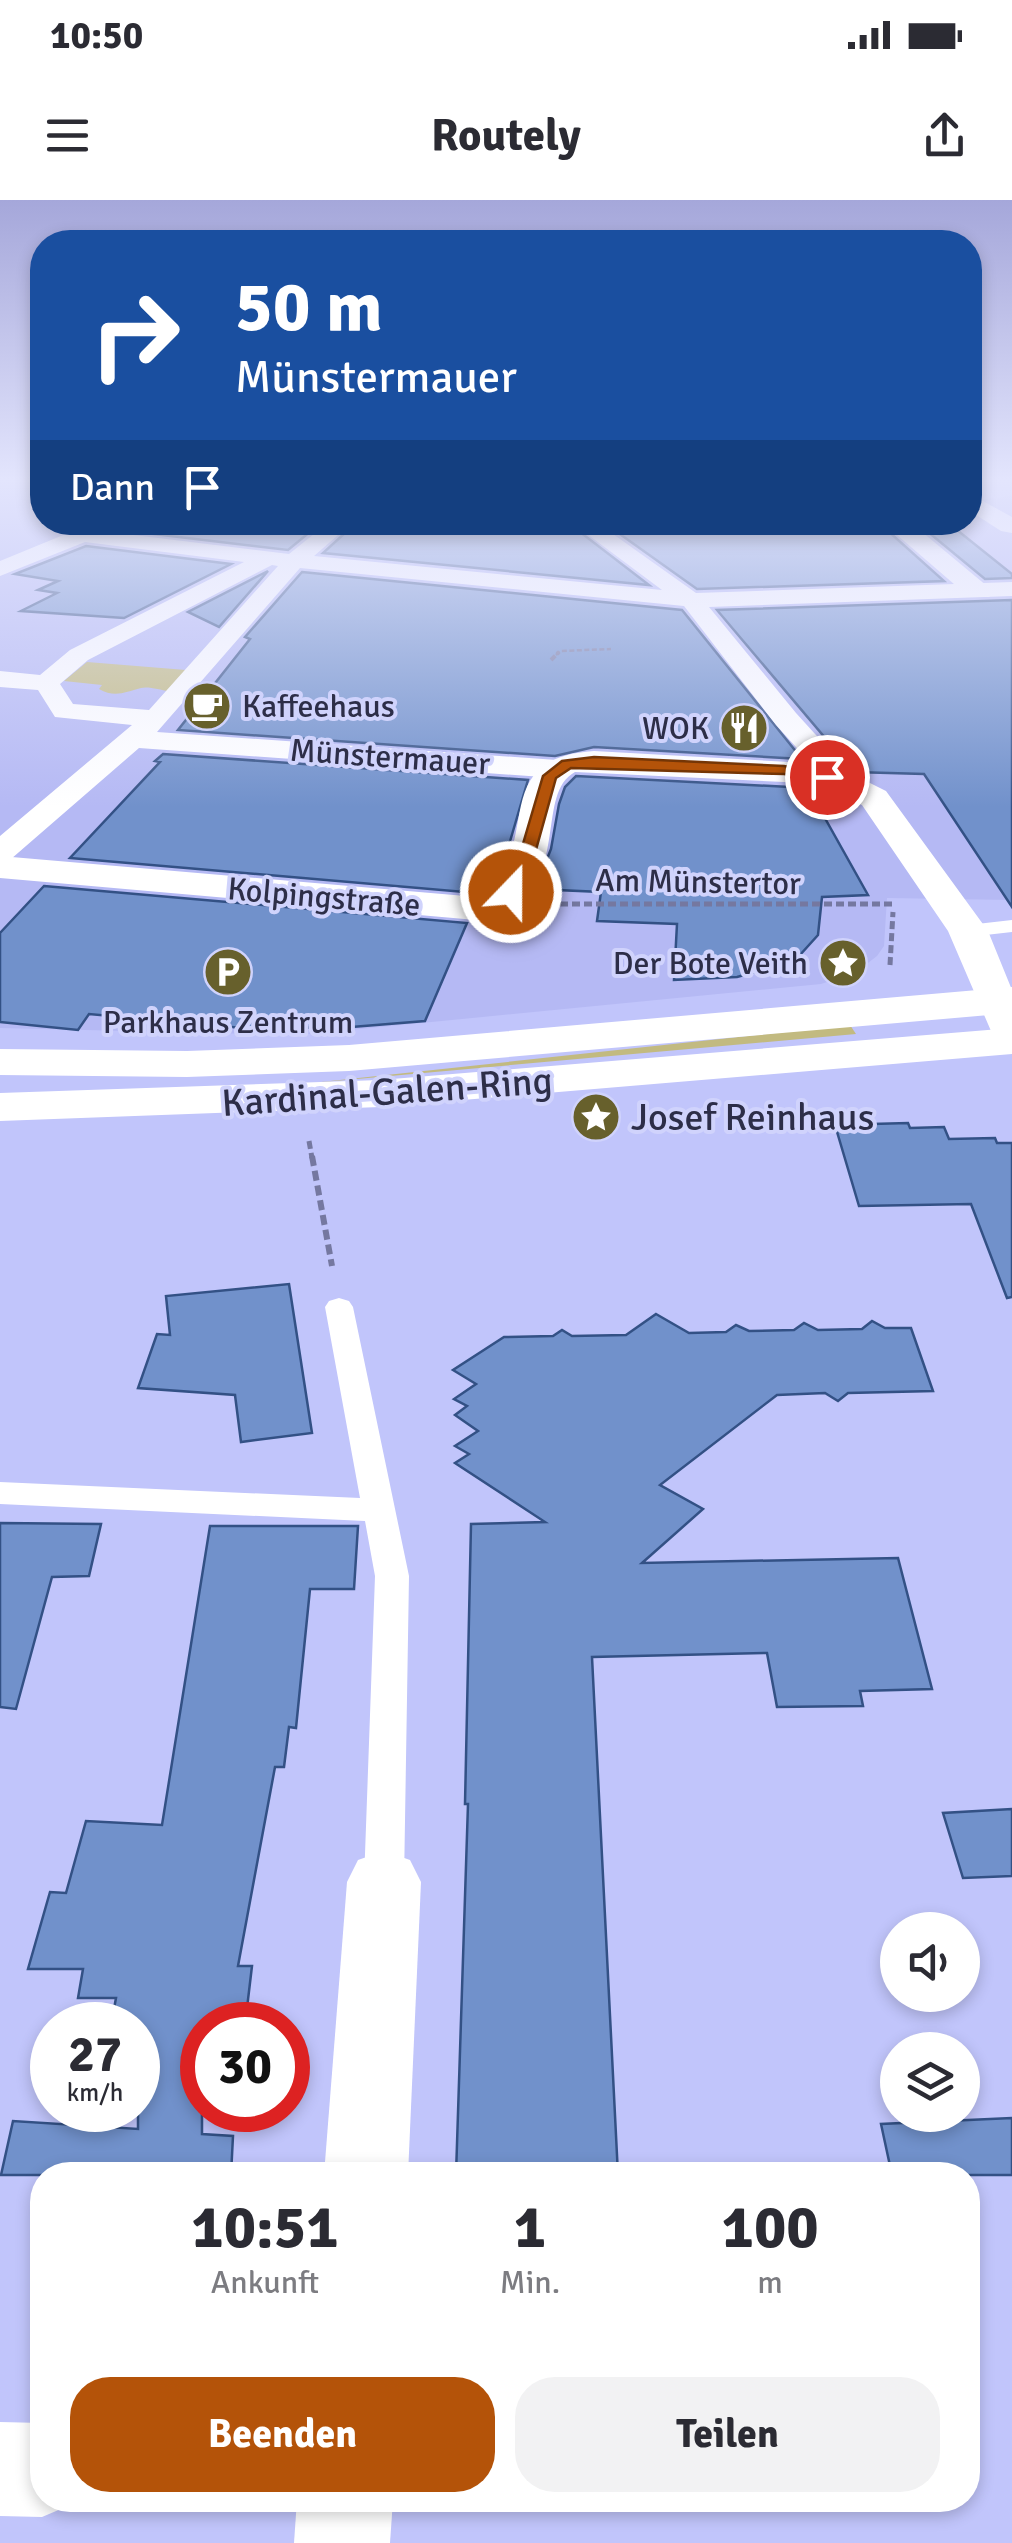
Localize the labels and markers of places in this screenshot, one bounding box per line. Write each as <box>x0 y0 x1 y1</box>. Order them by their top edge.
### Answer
cafe icon: Kaffeehaus <box>181 680 233 732</box>
place label: Kaffeehaus <box>242 687 395 726</box>
restaurant icon: WOK <box>718 702 770 754</box>
place label: WOK <box>642 709 709 748</box>
pin <box>785 735 870 820</box>
place icon: Der Bote Veith <box>817 937 869 989</box>
place label: Der Bote Veith <box>613 944 808 983</box>
parking icon: Parkhaus Zentrum <box>202 946 254 998</box>
place label: Parkhaus Zentrum <box>103 1003 353 1042</box>
place icon: Josef Reinhaus <box>570 1091 622 1143</box>
place label: Josef Reinhaus <box>631 1094 874 1141</box>

